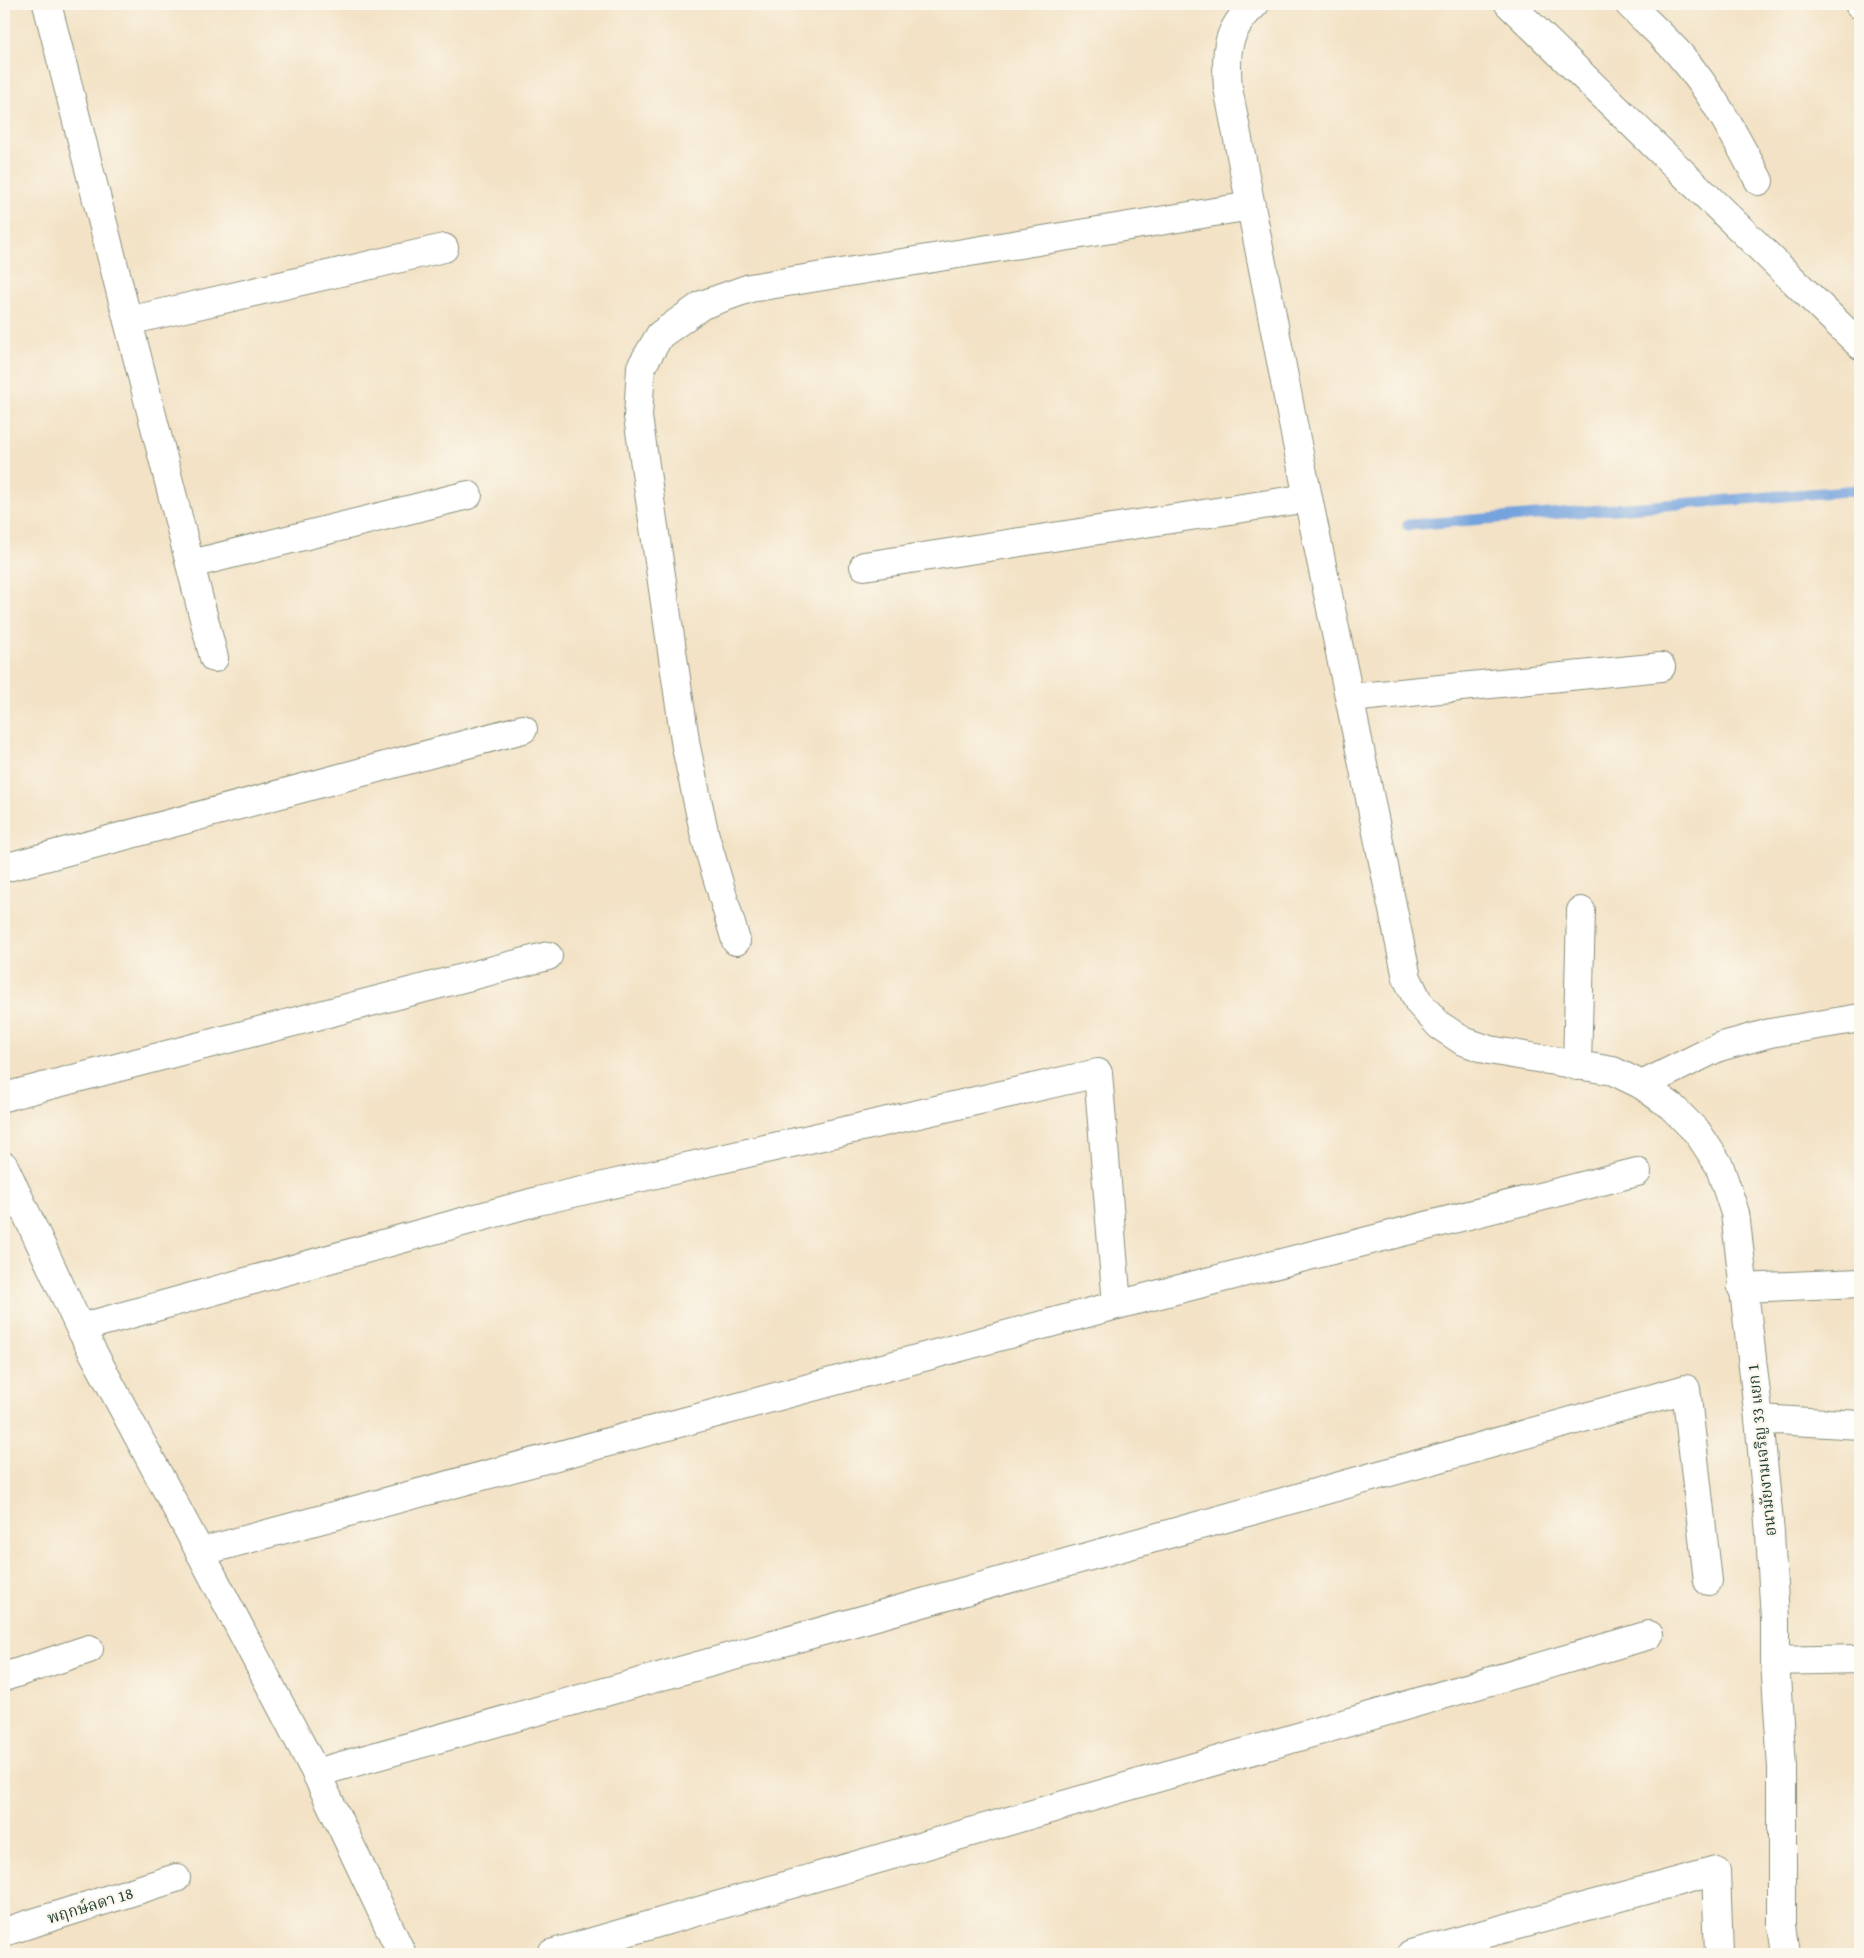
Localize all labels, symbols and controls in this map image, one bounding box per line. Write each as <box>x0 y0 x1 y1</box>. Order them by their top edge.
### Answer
street label: อนามัยงามเจริญ 33 แยก 1 <box>1740 1363 1782 1537</box>
street label: พฤกษ์ลดา 18 <box>44 1880 136 1929</box>

